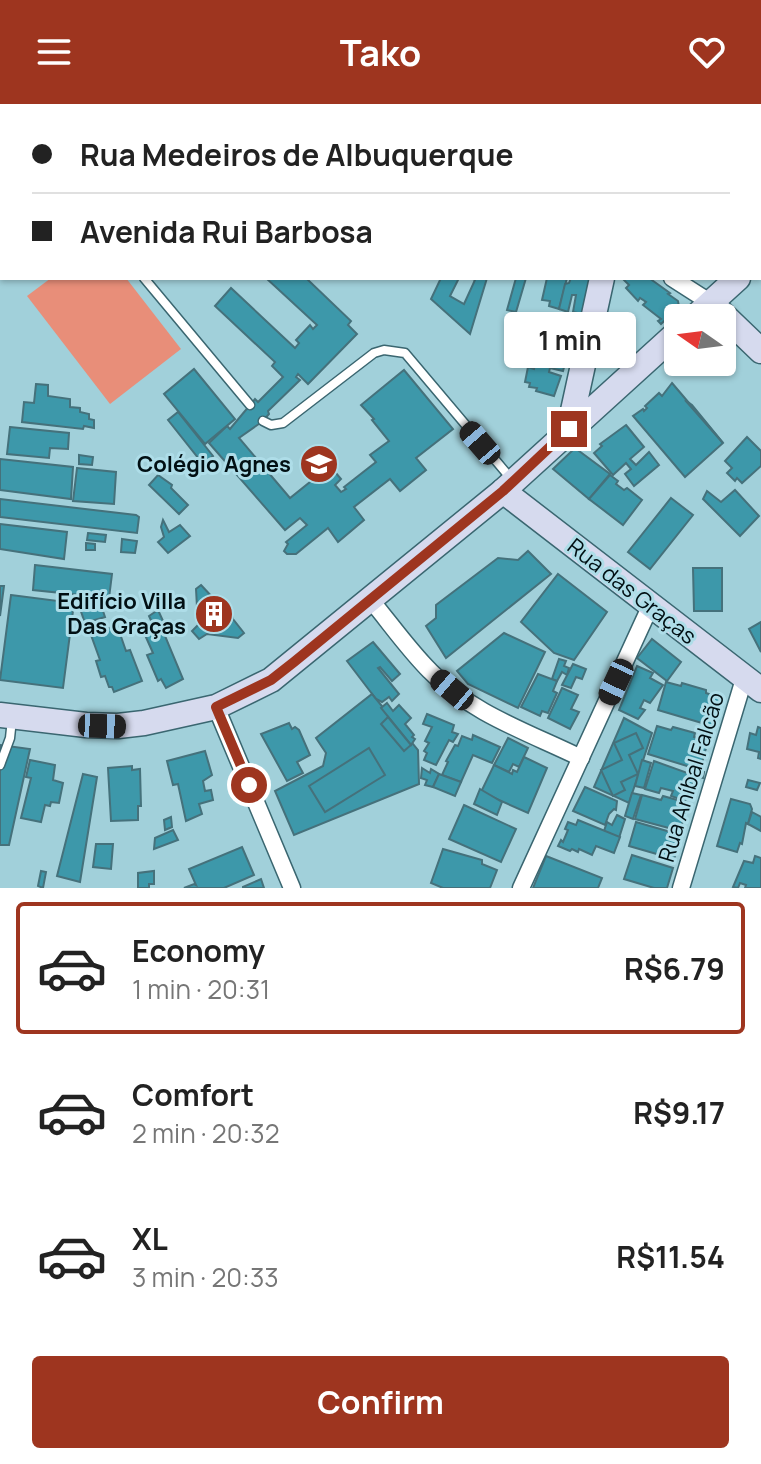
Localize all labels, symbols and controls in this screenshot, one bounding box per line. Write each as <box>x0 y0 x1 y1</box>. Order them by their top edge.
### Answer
text: Tako <box>340 28 421 77</box>
icon: menu <box>32 30 76 74</box>
icon: heart <box>685 30 729 74</box>
text: Rua Medeiros de Albuquerque <box>80 134 514 175</box>
text: Avenida Rui Barbosa <box>80 211 373 252</box>
north arrow <box>664 304 736 376</box>
map controls <box>664 304 736 376</box>
callout: 1 min <box>503 313 635 369</box>
text: 1 min <box>538 322 602 358</box>
route end <box>551 411 587 447</box>
car <box>455 417 505 469</box>
school or university icon: Colégio Agnes <box>298 443 340 485</box>
place label: Colégio Agnes <box>137 449 291 479</box>
street label: Rua das Graças <box>561 531 703 651</box>
place label: Edifício Villa Das Graças <box>57 586 186 641</box>
building icon: Edifício Villa Das Graças <box>193 593 235 635</box>
car <box>595 655 637 709</box>
car <box>426 665 478 715</box>
street label: Rua Aníbal Falcão <box>651 689 731 865</box>
car <box>78 713 126 739</box>
route start <box>231 767 267 803</box>
text: Economy <box>132 930 265 971</box>
icon: car <box>36 932 108 1004</box>
text: R$6.79 <box>624 948 725 989</box>
text: 1 min · 20:31 <box>132 971 270 1007</box>
text: Comfort <box>132 1074 254 1115</box>
icon: car <box>36 1076 108 1148</box>
text: R$9.17 <box>633 1092 725 1133</box>
text: 2 min · 20:32 <box>132 1115 280 1151</box>
text: XL <box>132 1218 168 1259</box>
icon: car <box>36 1220 108 1292</box>
text: R$11.54 <box>616 1236 725 1277</box>
text: 3 min · 20:33 <box>132 1259 279 1295</box>
button: Confirm <box>32 1356 729 1448</box>

